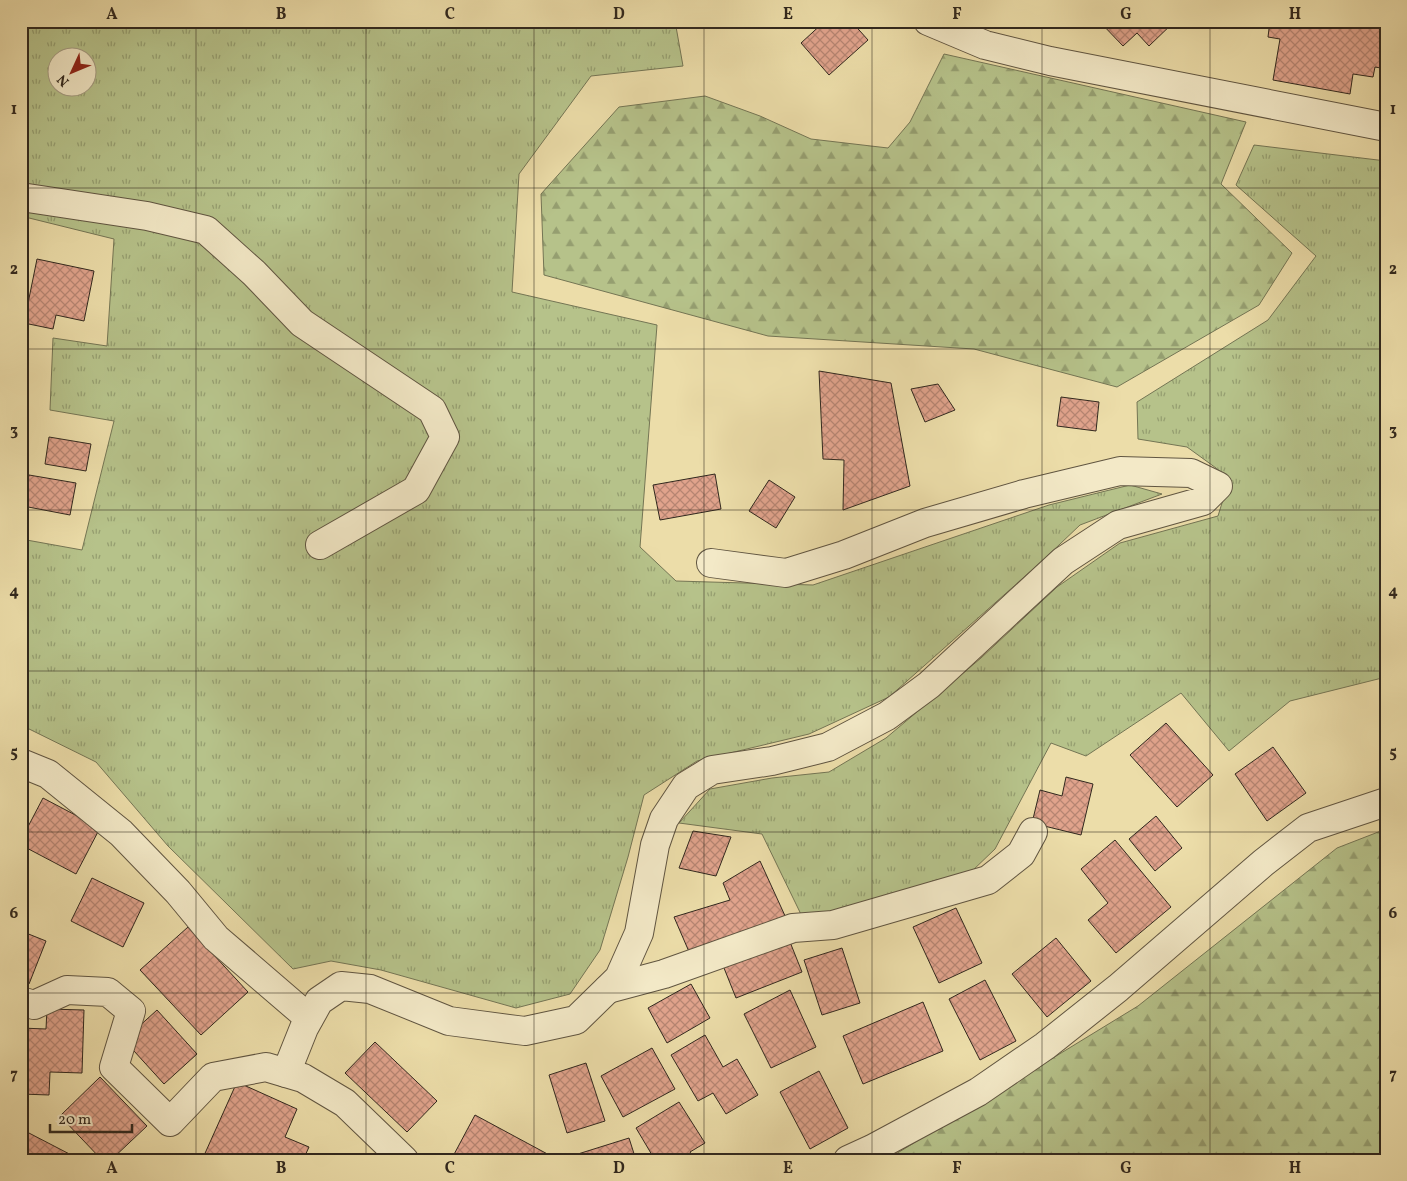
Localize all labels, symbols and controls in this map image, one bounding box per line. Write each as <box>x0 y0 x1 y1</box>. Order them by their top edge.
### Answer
text: A <box>106 4 118 26</box>
text: B <box>276 4 287 26</box>
text: C <box>445 4 455 26</box>
text: D <box>613 4 625 26</box>
text: E <box>783 4 793 26</box>
text: F <box>952 4 962 26</box>
text: G <box>1120 4 1132 26</box>
text: H <box>1289 4 1301 26</box>
north arrow <box>48 48 98 98</box>
text: N <box>53 70 74 90</box>
text: 1 <box>11 99 17 121</box>
text: 1 <box>1390 99 1396 121</box>
text: 2 <box>10 259 18 281</box>
text: 2 <box>1389 259 1397 281</box>
text: 3 <box>10 420 18 442</box>
text: 3 <box>1389 420 1397 442</box>
text: 4 <box>9 581 19 603</box>
text: 4 <box>1388 581 1398 603</box>
text: 5 <box>10 742 18 764</box>
text: 5 <box>1389 742 1397 764</box>
text: 6 <box>10 903 19 925</box>
text: 6 <box>1389 903 1398 925</box>
text: 7 <box>10 1064 18 1086</box>
text: 7 <box>1389 1064 1397 1086</box>
scale bar <box>50 1101 132 1133</box>
text: 20 m <box>58 1110 91 1131</box>
text: A <box>106 1158 118 1180</box>
text: B <box>276 1158 287 1180</box>
text: C <box>445 1158 455 1180</box>
text: D <box>613 1158 625 1180</box>
text: E <box>783 1158 793 1180</box>
text: F <box>952 1158 962 1180</box>
text: G <box>1120 1158 1132 1180</box>
text: H <box>1289 1158 1301 1180</box>

